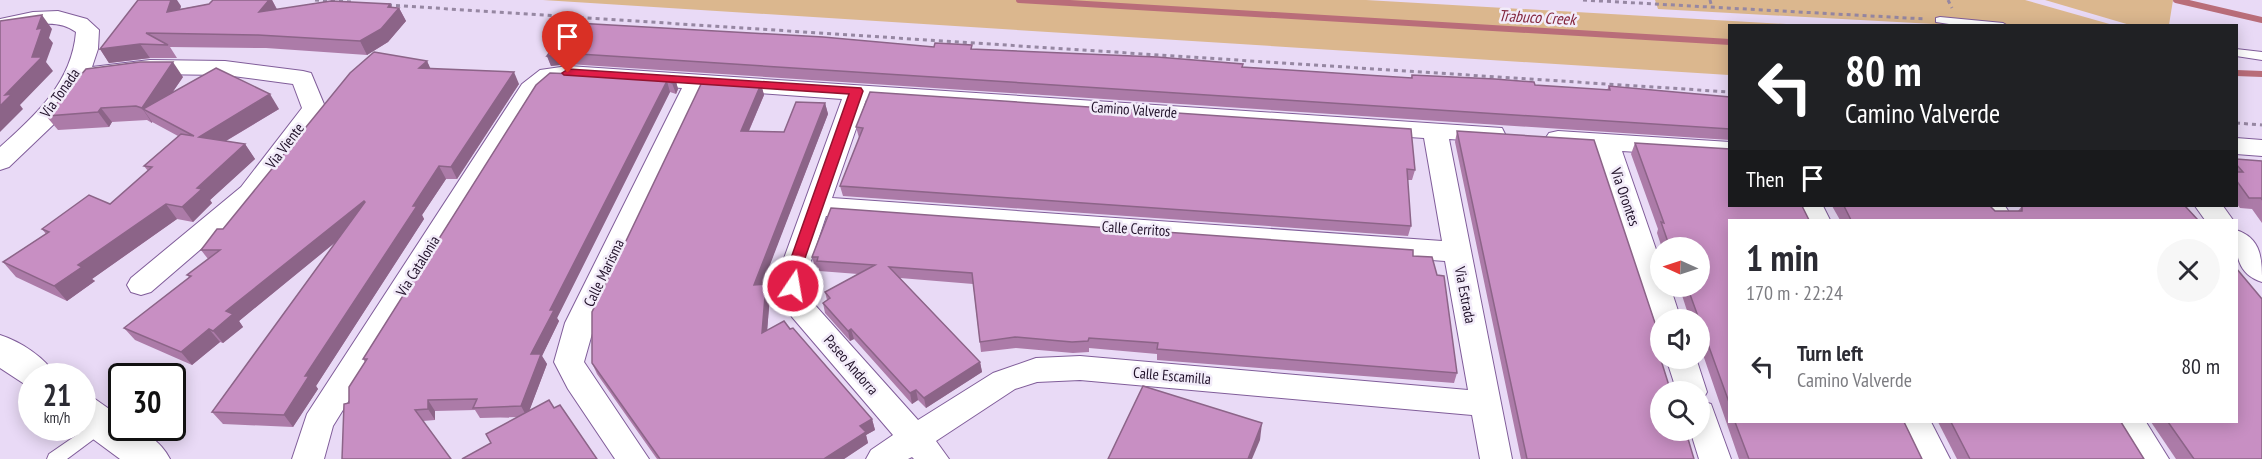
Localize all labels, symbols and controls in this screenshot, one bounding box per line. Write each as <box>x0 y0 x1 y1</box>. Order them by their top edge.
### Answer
water label: Trabuco Creek <box>1498 5 1578 29</box>
pin <box>542 11 593 73</box>
icon: arrive <box>551 20 584 53</box>
text: 80 m <box>1845 43 1922 98</box>
icon: left <box>1746 48 1824 126</box>
street label: Via Tonada <box>35 64 83 122</box>
text: Camino Valverde <box>1845 96 2000 130</box>
street label: Camino Valverde <box>1090 97 1178 122</box>
street label: Via Viente <box>261 119 308 173</box>
icon: arrive <box>1796 162 1829 195</box>
street label: Via Orontes <box>1606 164 1644 228</box>
text: Then <box>1746 165 1784 193</box>
street label: Calle Cerritos <box>1101 217 1171 240</box>
street label: Via Catalonia <box>391 232 444 300</box>
text: 1 min <box>1746 234 1819 281</box>
street label: Calle Marisma <box>579 236 628 310</box>
north arrow <box>1650 237 1710 297</box>
map controls <box>1650 237 1710 441</box>
button: close <box>2157 239 2220 302</box>
position arrow <box>761 254 825 318</box>
street label: Via Estrada <box>1450 264 1480 325</box>
text: 170 m · 22:24 <box>1746 280 1843 306</box>
button: sound <box>1650 309 1710 369</box>
street label: Paseo Andorra <box>820 331 883 399</box>
text: Turn left <box>1797 339 1863 367</box>
icon: left <box>1746 350 1779 383</box>
text: 80 m <box>2181 352 2220 380</box>
speed limit sign: 30 <box>108 363 186 441</box>
street label: Calle Escamilla <box>1132 363 1212 388</box>
text: Camino Valverde <box>1797 367 1912 393</box>
text: 21 <box>43 375 71 414</box>
button: search <box>1650 381 1710 441</box>
text: km/h <box>44 408 70 427</box>

